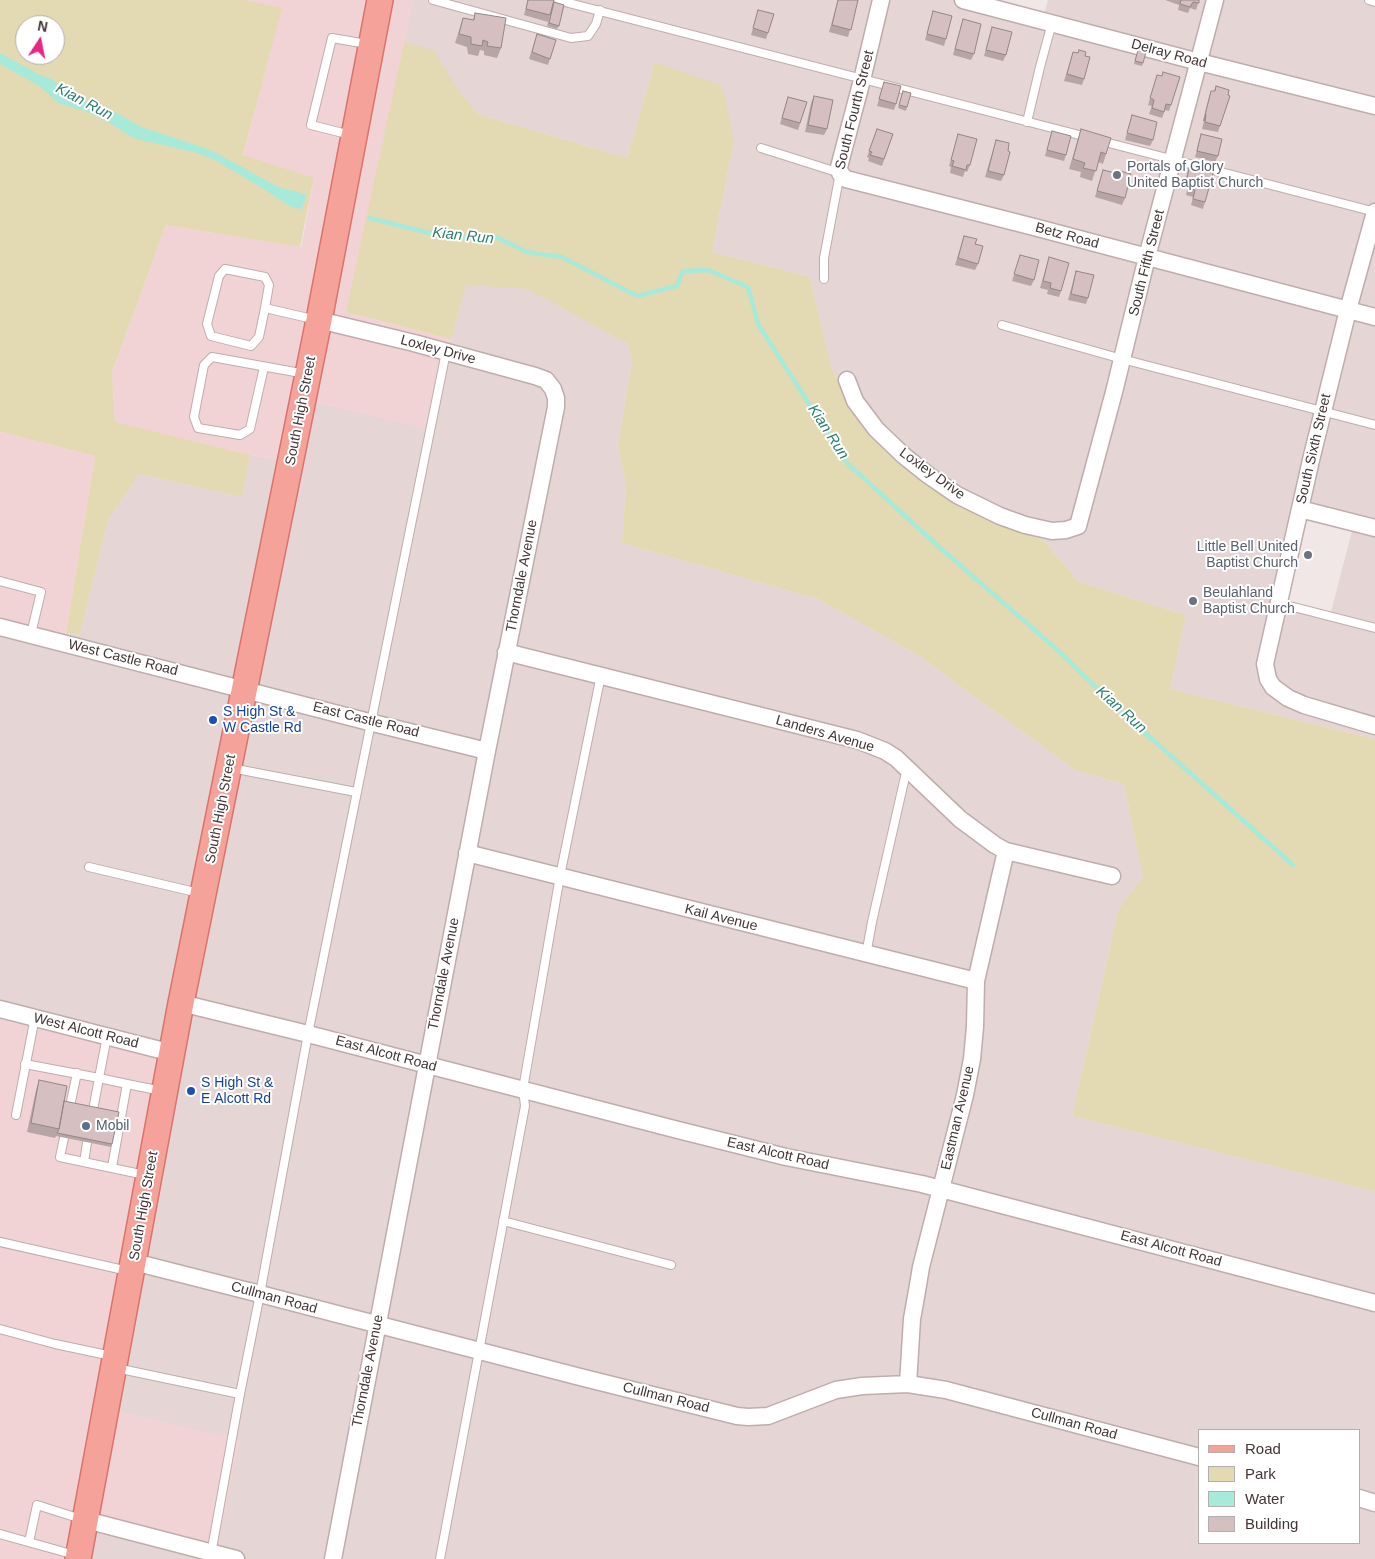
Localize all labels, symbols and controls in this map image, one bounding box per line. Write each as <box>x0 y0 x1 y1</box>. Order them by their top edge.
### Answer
north arrow <box>15 15 65 65</box>
text: N <box>36 17 49 35</box>
street label: Delray Road <box>1129 36 1209 72</box>
street label: South Fourth Street <box>832 49 878 171</box>
water label: Kian Run <box>53 80 115 124</box>
place label: Portals of Glory United Baptist Church <box>1127 159 1263 192</box>
marker: Portals of Glory United Baptist Church <box>1111 169 1123 181</box>
street label: South Fifth Street <box>1126 208 1168 318</box>
street label: Betz Road <box>1033 219 1101 253</box>
water label: Kian Run <box>431 224 495 248</box>
street label: Loxley Drive <box>399 332 477 368</box>
street label: South High Street <box>282 355 320 467</box>
street label: South Sixth Street <box>1293 392 1335 506</box>
water label: Kian Run <box>804 401 852 463</box>
street label: Loxley Drive <box>896 445 968 503</box>
street label: Thorndale Avenue <box>503 518 541 634</box>
place label: Little Bell United Baptist Church <box>1197 539 1298 572</box>
marker: Little Bell United Baptist Church <box>1302 549 1314 561</box>
place label: Beulahland Baptist Church <box>1203 585 1295 618</box>
marker: Beulahland Baptist Church <box>1187 595 1199 607</box>
street label: West Castle Road <box>66 636 180 680</box>
water label: Kian Run <box>1092 683 1150 737</box>
street label: East Castle Road <box>311 699 421 741</box>
place label: S High St & W Castle Rd <box>223 704 302 736</box>
street label: Landers Avenue <box>774 712 876 756</box>
marker: S High St & W Castle Rd <box>207 714 219 726</box>
street label: South High Street <box>202 753 240 865</box>
street label: Kail Avenue <box>683 901 759 935</box>
street label: Thorndale Avenue <box>425 916 463 1032</box>
street label: West Alcott Road <box>32 1010 140 1052</box>
street label: East Alcott Road <box>333 1032 439 1076</box>
street label: Eastman Avenue <box>938 1064 978 1172</box>
place label: S High St & E Alcott Rd <box>201 1075 273 1108</box>
marker: S High St & E Alcott Rd <box>185 1085 197 1097</box>
place label: Mobil <box>96 1118 129 1134</box>
marker: Mobil <box>80 1120 92 1132</box>
street label: East Alcott Road <box>725 1134 831 1174</box>
street label: South High Street <box>126 1150 162 1262</box>
street label: East Alcott Road <box>1118 1227 1224 1271</box>
street label: Cullman Road <box>229 1278 319 1318</box>
street label: Thorndale Avenue <box>349 1313 387 1429</box>
street label: Cullman Road <box>621 1379 711 1417</box>
street label: Cullman Road <box>1029 1404 1119 1444</box>
legend <box>1198 1429 1360 1544</box>
text: Road <box>1245 1440 1281 1457</box>
text: Park <box>1245 1465 1276 1482</box>
text: Water <box>1245 1490 1284 1507</box>
text: Building <box>1245 1515 1298 1532</box>

